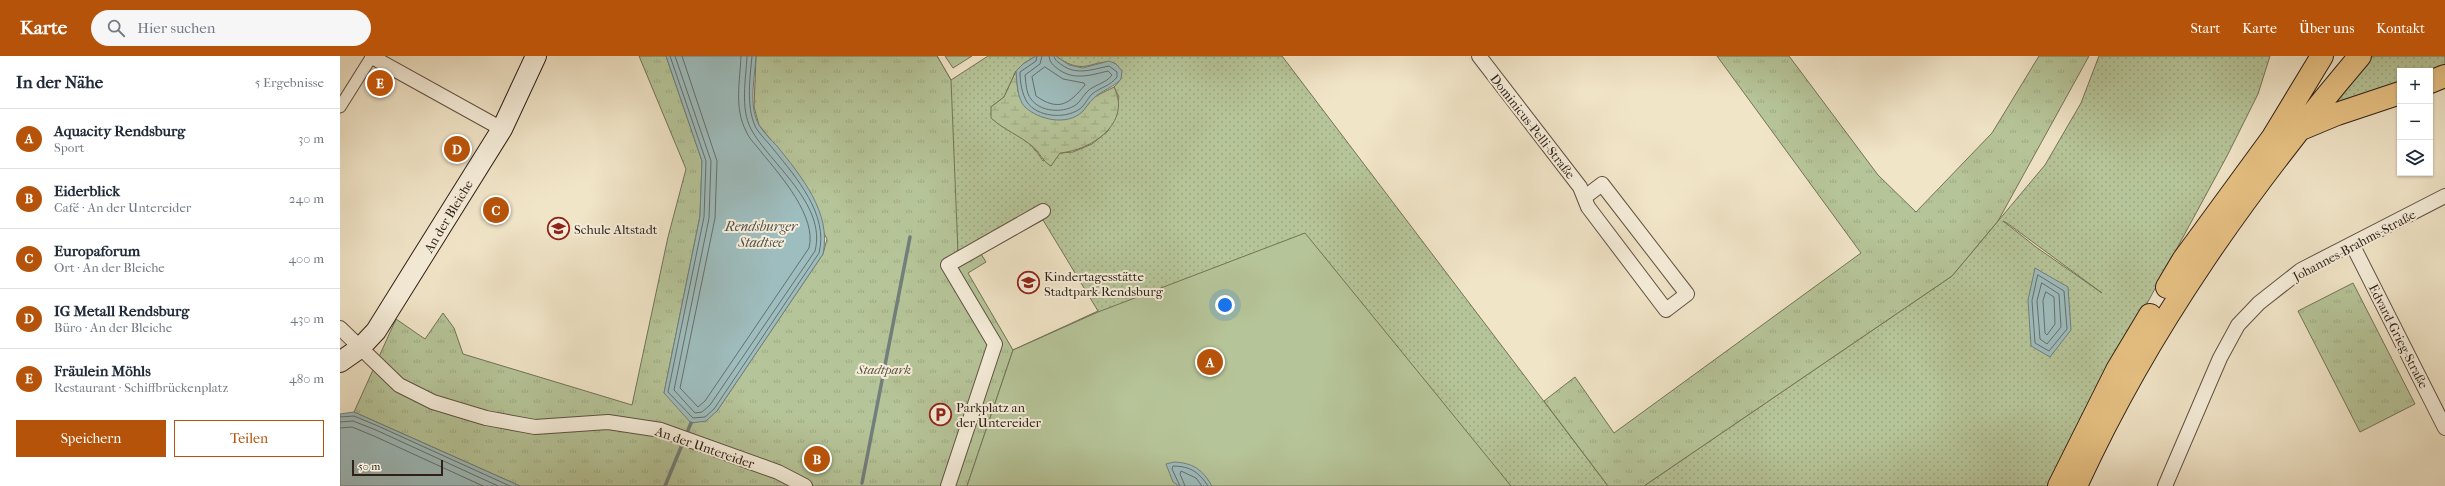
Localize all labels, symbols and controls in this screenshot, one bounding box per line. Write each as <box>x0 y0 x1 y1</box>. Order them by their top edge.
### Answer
search box <box>91 10 371 46</box>
text: Karte <box>20 17 67 39</box>
icon: search <box>105 17 127 39</box>
text: Hier suchen <box>137 19 215 37</box>
text: Start <box>2191 20 2220 37</box>
text: Karte <box>2242 20 2277 37</box>
text: Über uns <box>2299 20 2354 37</box>
text: Kontakt <box>2376 20 2425 37</box>
pin: E <box>367 68 393 98</box>
map controls <box>2397 68 2433 176</box>
button: + <box>2397 68 2433 104</box>
street label: Dominicus-Pelli-Straße <box>1487 71 1578 182</box>
text: In der Nähe <box>16 72 103 92</box>
text: 5 Ergebnisse <box>255 75 324 90</box>
button: − <box>2397 104 2433 140</box>
text: Aquacity Rendsburg <box>54 122 185 140</box>
text: A <box>25 131 33 146</box>
text: 30 m <box>298 131 324 146</box>
pin: D <box>444 134 470 164</box>
text: Sport <box>54 140 85 155</box>
button: layers <box>2397 140 2433 176</box>
street label: An der Bleiche <box>420 177 476 256</box>
text: Eiderblick <box>54 182 120 200</box>
text: B <box>25 191 33 206</box>
text: 240 m <box>289 191 324 206</box>
pin: C <box>483 195 509 225</box>
text: Café · An der Untereider <box>54 200 191 215</box>
street label: Johannes-Brahms-Straße <box>2289 206 2419 285</box>
school or university icon: Schule Altstadt <box>545 216 571 242</box>
water label: Rendsburger Stadtsee <box>724 218 799 251</box>
place label: Schule Altstadt <box>574 222 658 237</box>
text: Europaforum <box>54 242 140 260</box>
text: C <box>25 251 33 266</box>
text: 400 m <box>288 251 324 266</box>
text: Ort · An der Bleiche <box>54 260 165 275</box>
place label: Kindertagesstätte Stadtpark Rendsburg <box>1044 269 1164 299</box>
school or university icon: Kindertagesstätte Stadtpark Rendsburg <box>1015 270 1041 296</box>
street label: Edvard-Grieg-Straße <box>2366 282 2432 391</box>
your location <box>1215 295 1235 315</box>
text: IG Metall Rendsburg <box>54 302 189 320</box>
text: D <box>24 311 34 326</box>
text: 430 m <box>290 311 324 326</box>
text: Büro · An der Bleiche <box>54 320 172 335</box>
pin: A <box>1197 347 1223 377</box>
text: Fräulein Möhls <box>54 362 151 380</box>
park label: Stadtpark <box>856 362 911 377</box>
text: E <box>25 371 33 386</box>
text: 480 m <box>289 371 324 386</box>
text: Restaurant · Schiffbrückenplatz <box>54 380 228 395</box>
place label: Parkplatz an der Untereider <box>956 400 1042 430</box>
parking icon: Parkplatz an der Untereider <box>928 401 954 427</box>
button: Speichern <box>16 420 166 457</box>
button: Teilen <box>174 420 324 457</box>
street label: An der Untereider <box>652 423 757 472</box>
pin: B <box>804 444 830 474</box>
scale bar <box>352 458 443 477</box>
text: 50 m <box>358 460 380 473</box>

